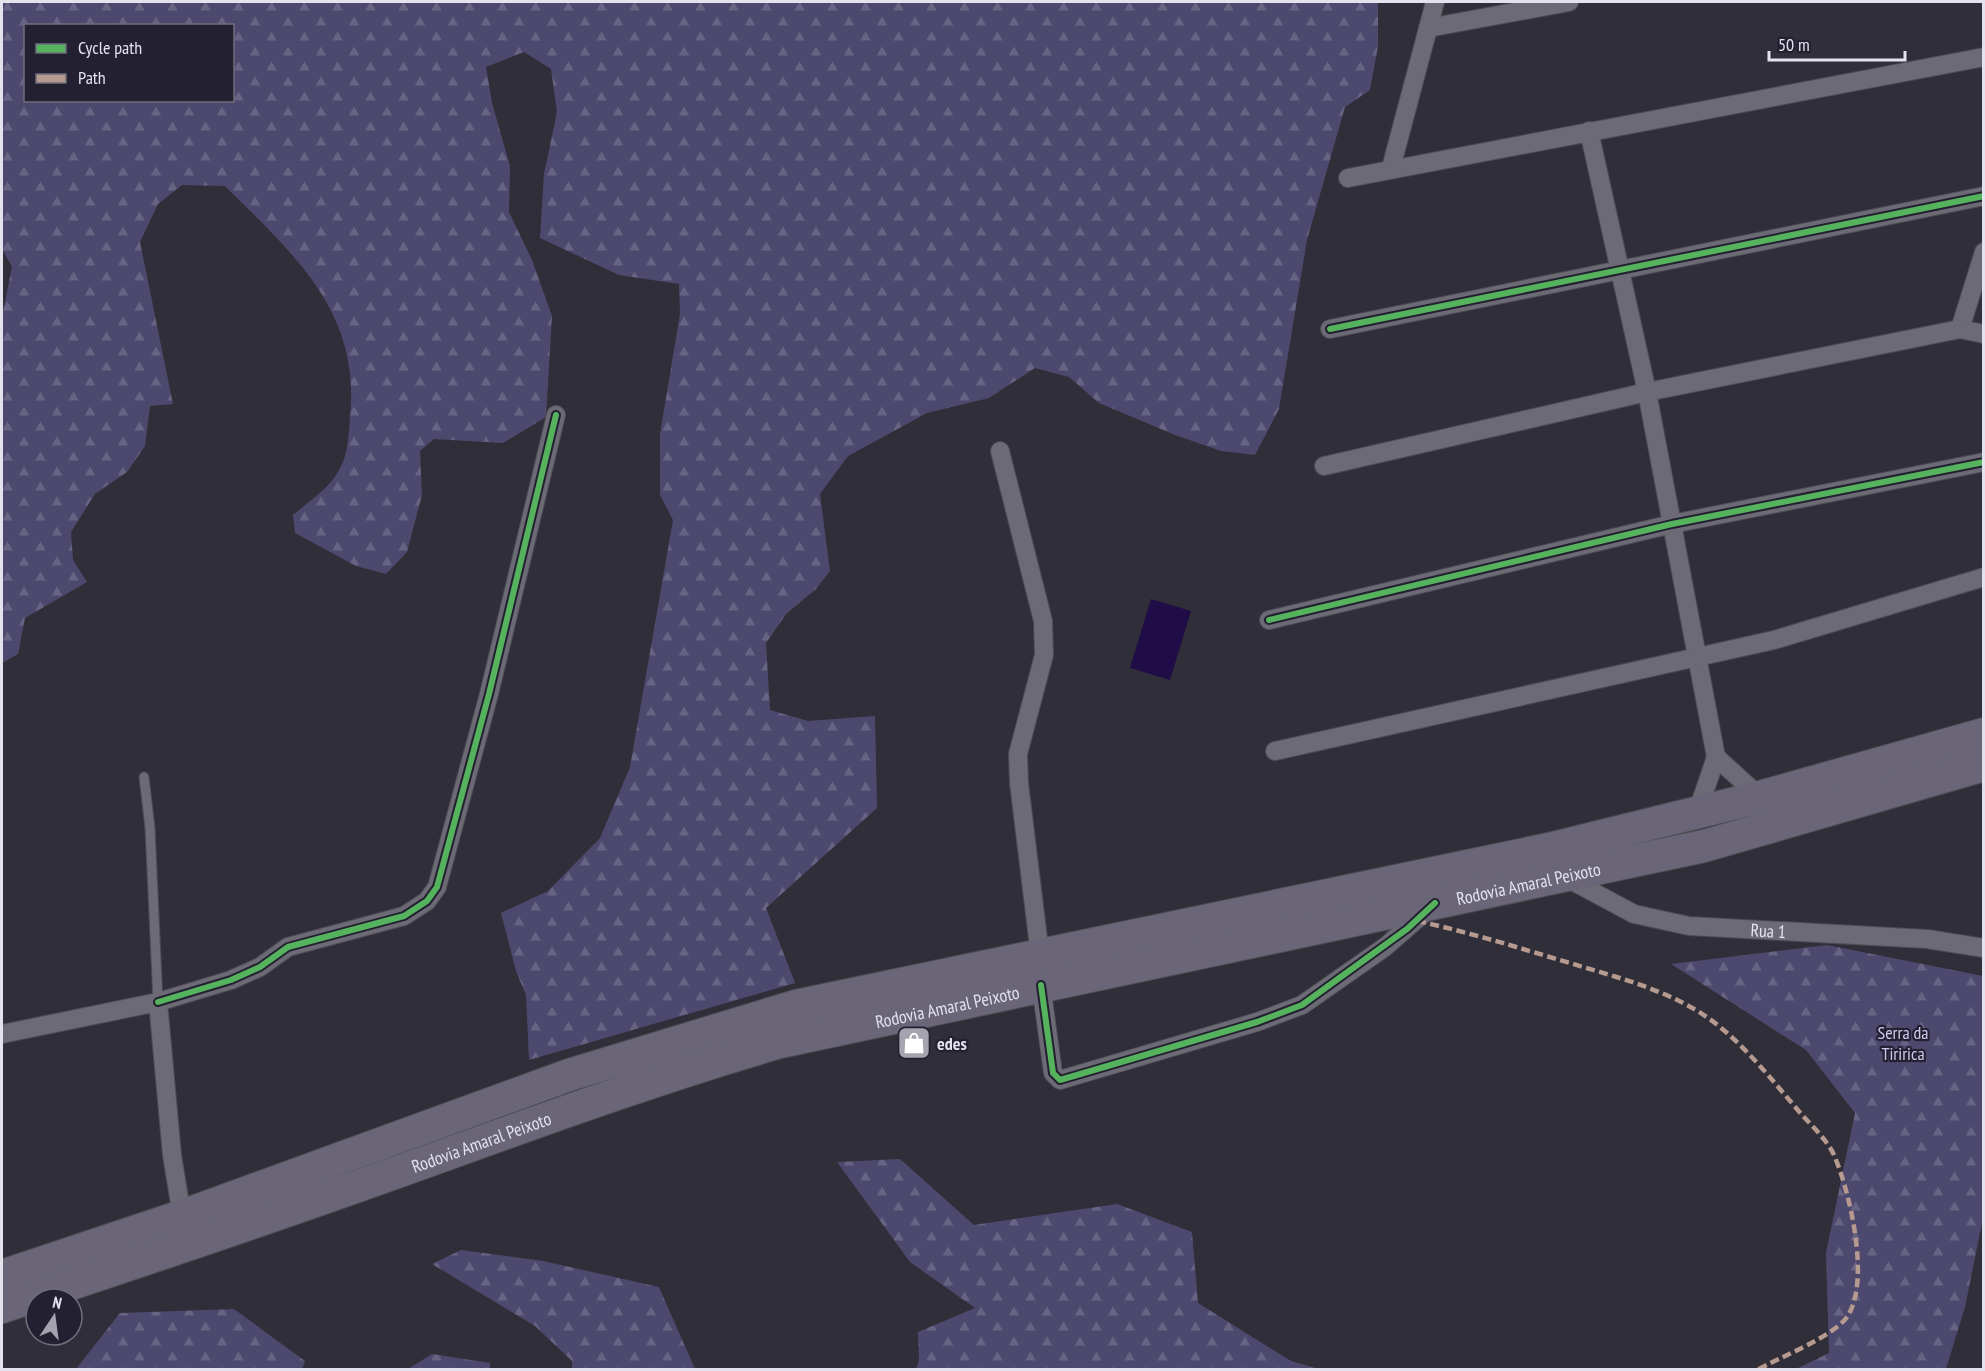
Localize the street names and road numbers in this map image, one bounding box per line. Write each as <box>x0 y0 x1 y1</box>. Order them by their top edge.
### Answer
street label: Rodovia Amaral Peixoto <box>1454 857 1603 910</box>
street label: Rua 1 <box>1750 918 1787 943</box>
street label: Rodovia Amaral Peixoto <box>873 980 1022 1033</box>
street label: Rodovia Amaral Peixoto <box>408 1106 554 1177</box>

